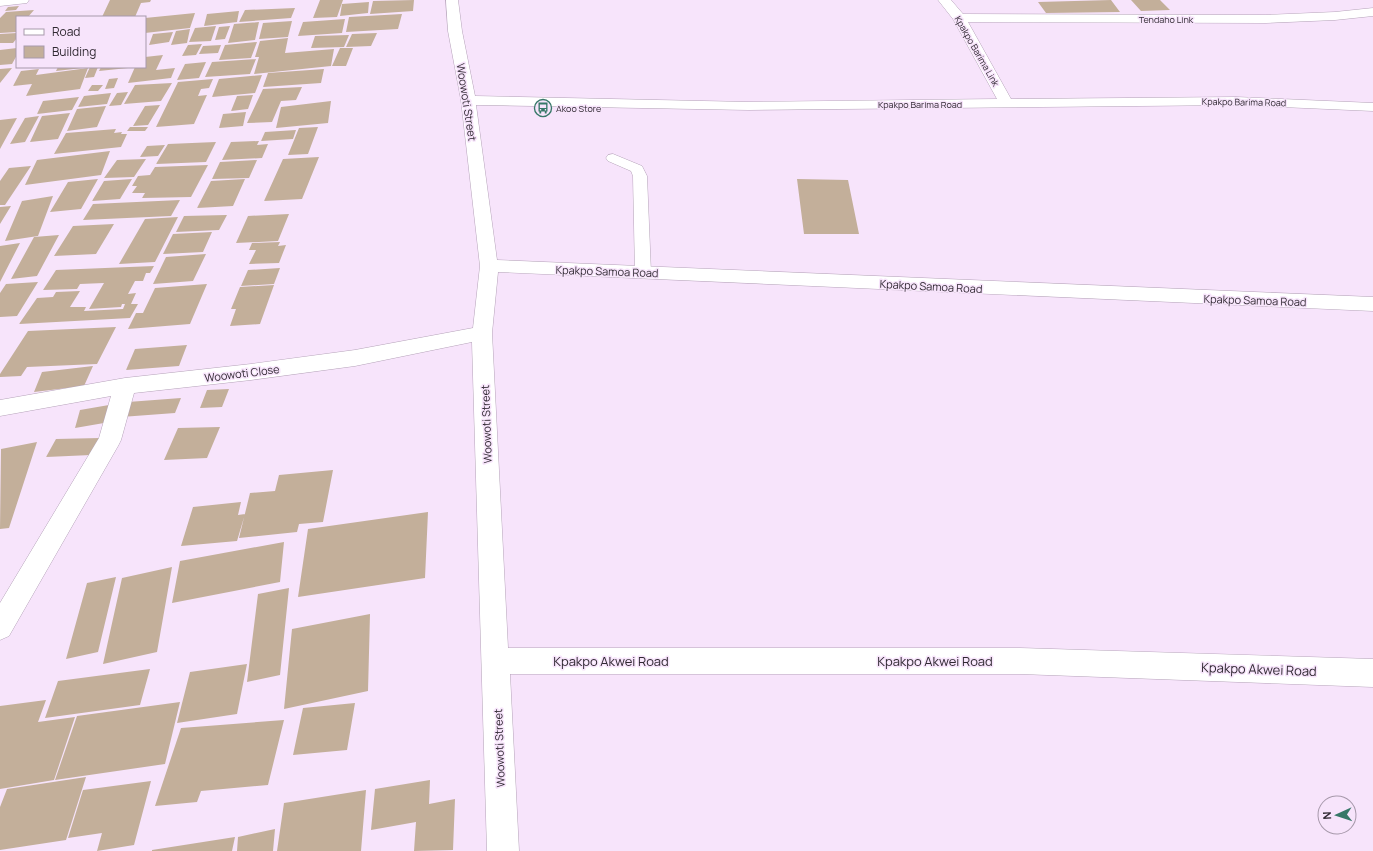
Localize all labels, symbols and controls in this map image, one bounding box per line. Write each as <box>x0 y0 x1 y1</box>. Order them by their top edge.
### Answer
street label: Kpakpo Barima Link <box>952 13 1003 89</box>
street label: Tendaho Link <box>1139 13 1194 26</box>
legend <box>16 16 146 68</box>
text: Road <box>52 23 80 40</box>
text: Building <box>52 43 96 60</box>
street label: Woowoti Street <box>453 62 481 142</box>
street label: Kpakpo Barima Road <box>1202 95 1286 109</box>
bus stop icon: Akoo Store <box>533 98 553 118</box>
street label: Kpakpo Barima Road <box>878 98 962 111</box>
place label: Akoo Store <box>556 102 601 115</box>
street label: Kpakpo Samoa Road <box>555 262 659 280</box>
street label: Kpakpo Samoa Road <box>879 276 983 296</box>
street label: Kpakpo Samoa Road <box>1203 291 1307 309</box>
street label: Woowoti Close <box>204 361 281 385</box>
street label: Woowoti Street <box>477 384 495 464</box>
street label: Kpakpo Akwei Road <box>553 652 669 670</box>
street label: Kpakpo Akwei Road <box>877 652 993 670</box>
street label: Kpakpo Akwei Road <box>1201 658 1317 680</box>
street label: Woowoti Street <box>490 708 508 788</box>
north arrow <box>1317 795 1357 835</box>
text: N <box>1319 811 1334 820</box>

